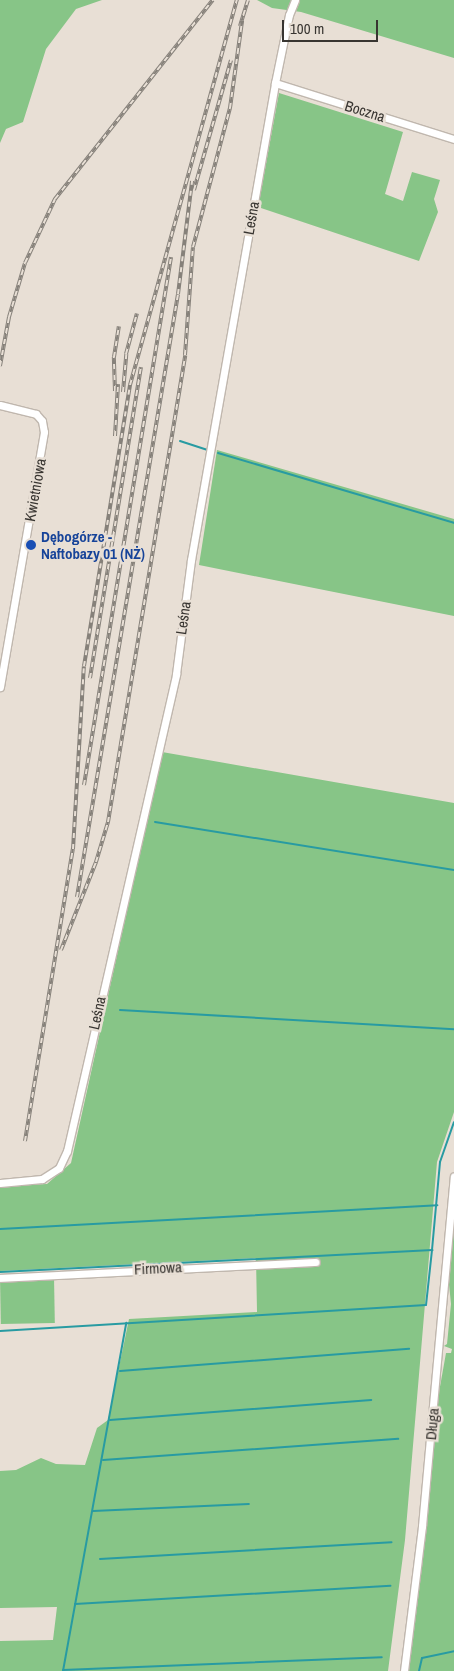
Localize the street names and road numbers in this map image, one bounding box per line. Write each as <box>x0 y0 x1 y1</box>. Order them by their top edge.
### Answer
street label: Boczna <box>343 96 387 126</box>
street label: Leśna <box>239 200 263 236</box>
street label: Kwietniowa <box>21 457 49 523</box>
street label: Leśna <box>172 600 194 636</box>
street label: Leśna <box>85 995 109 1031</box>
street label: Firmowa <box>134 1258 182 1278</box>
street label: Długa <box>422 1407 442 1441</box>

